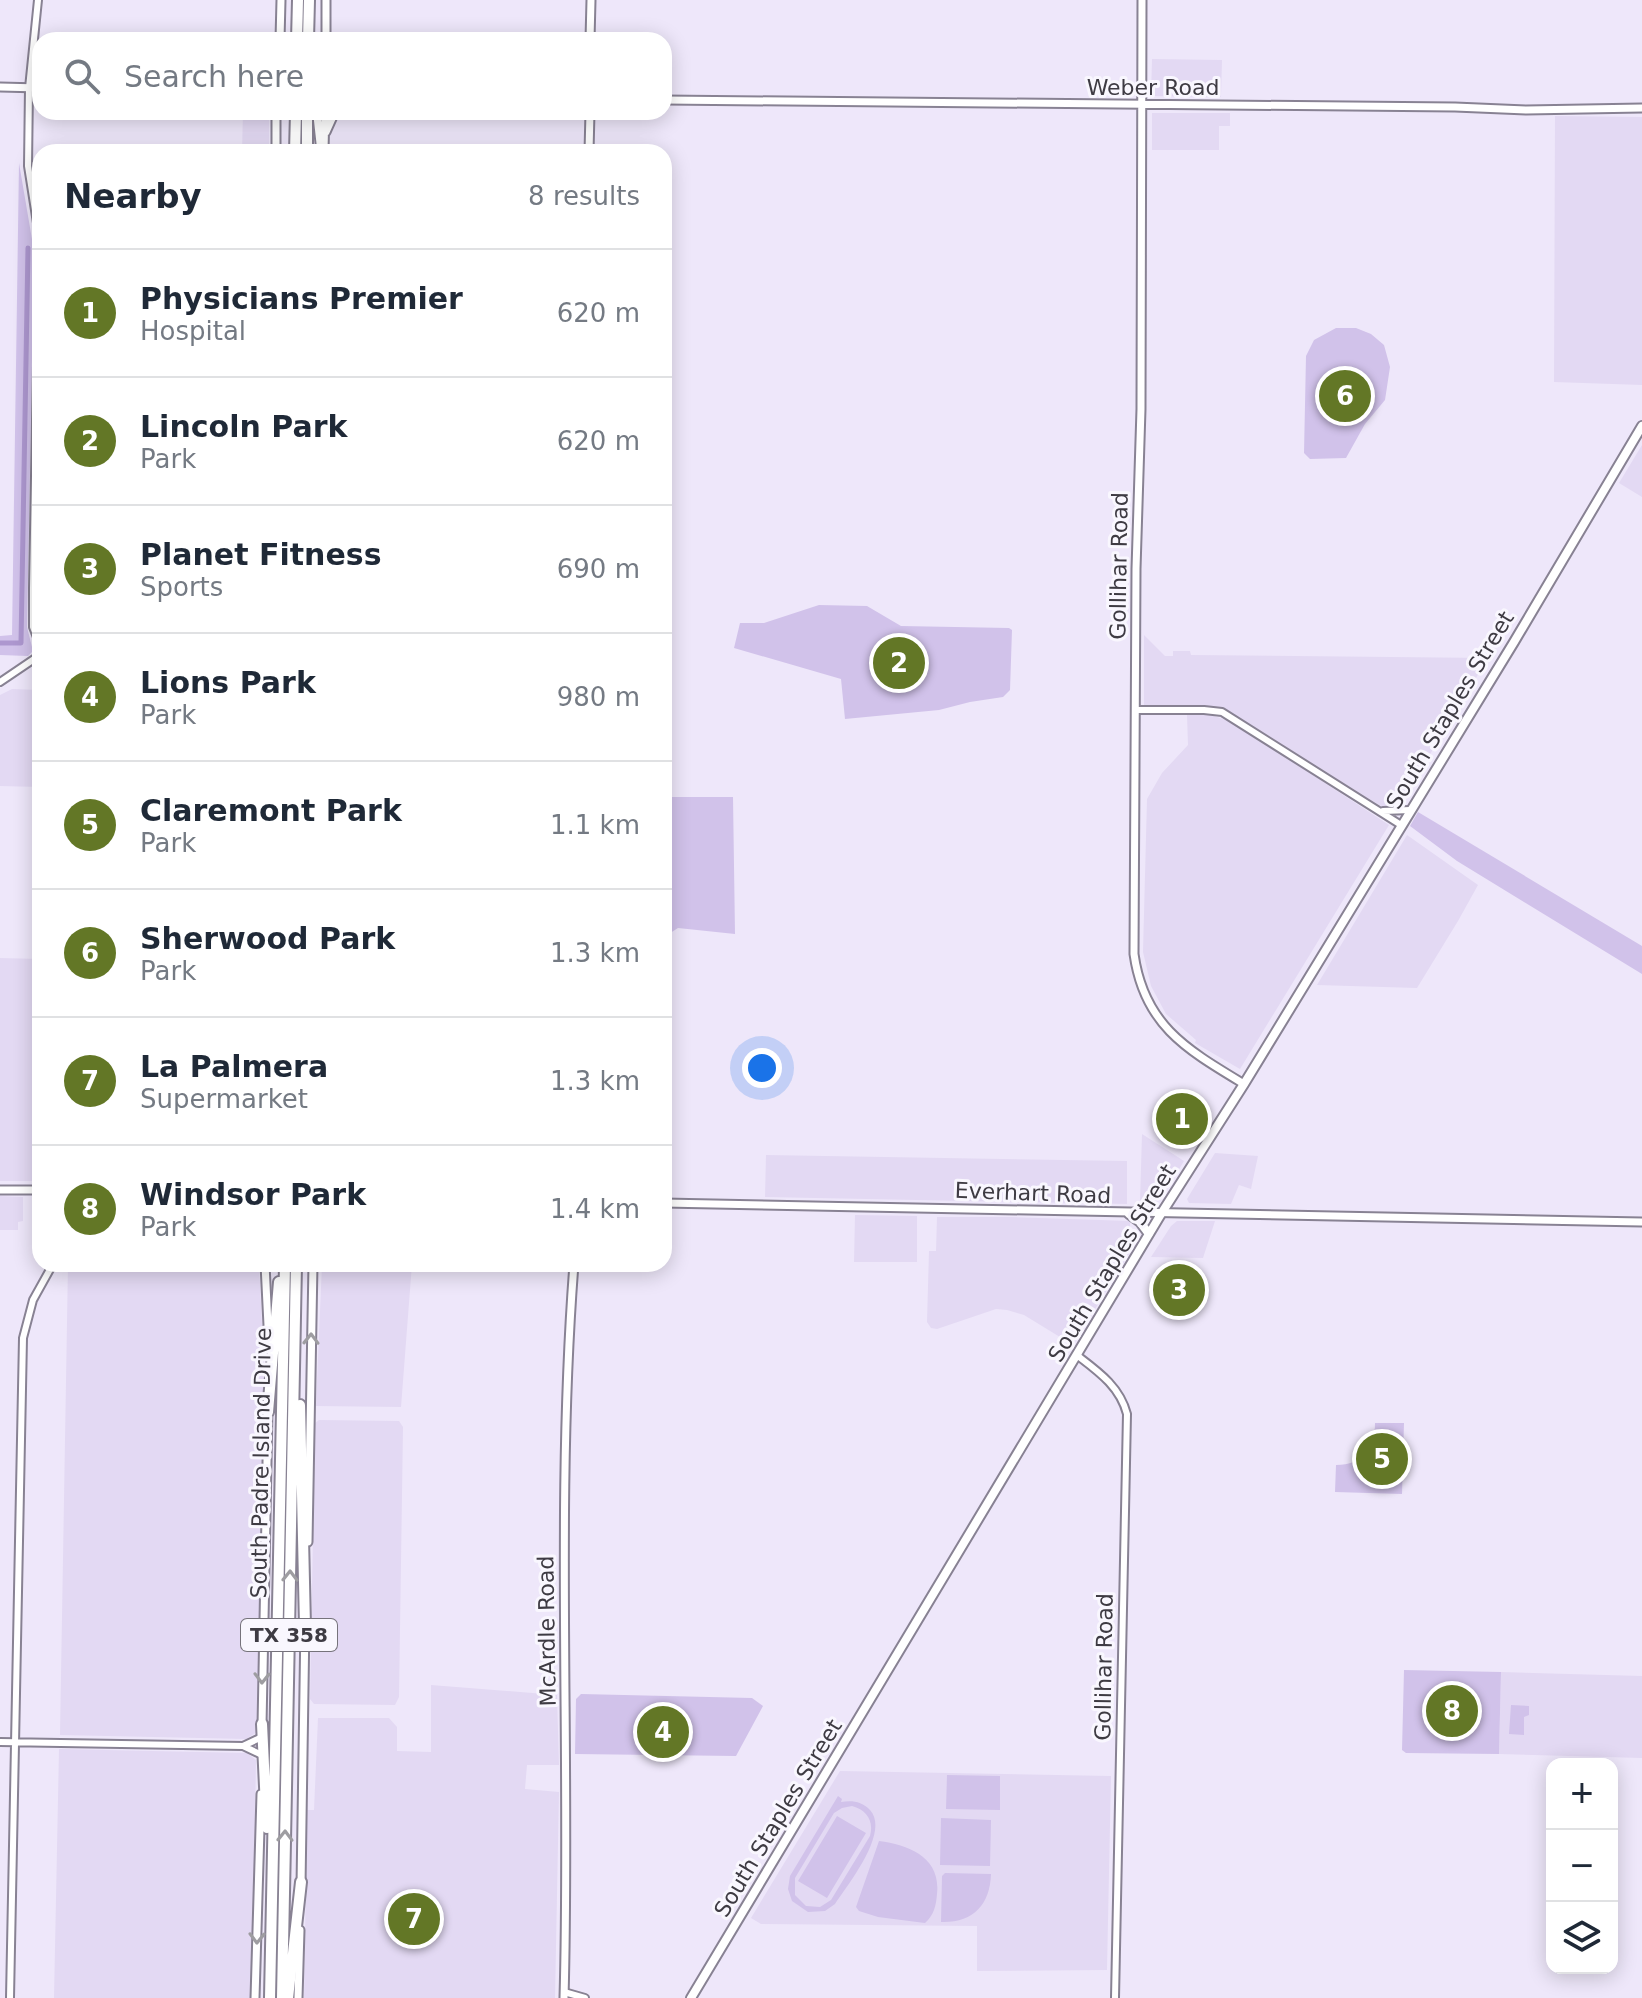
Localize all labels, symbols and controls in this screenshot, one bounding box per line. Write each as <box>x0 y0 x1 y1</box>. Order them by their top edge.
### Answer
search box <box>32 32 672 120</box>
icon: search <box>60 54 104 98</box>
text: Search here <box>124 59 304 94</box>
street label: Weber Road <box>1087 75 1219 100</box>
text: Nearby <box>64 176 202 216</box>
text: 8 results <box>528 181 640 211</box>
text: Physicians Premier <box>140 281 463 316</box>
text: 1 <box>81 298 99 328</box>
text: 620 m <box>557 298 640 328</box>
text: Hospital <box>140 316 246 346</box>
pin: 6 <box>1319 366 1371 426</box>
text: Lincoln Park <box>140 409 347 444</box>
text: 2 <box>81 426 99 456</box>
text: 620 m <box>557 426 640 456</box>
text: Park <box>140 444 196 474</box>
street label: Gollihar Road <box>1105 492 1133 640</box>
text: Planet Fitness <box>140 537 382 572</box>
text: 3 <box>81 554 99 584</box>
text: 690 m <box>557 554 640 584</box>
text: Sports <box>140 572 223 602</box>
street label: South Staples Street <box>1381 606 1519 813</box>
pin: 2 <box>873 633 925 693</box>
text: Lions Park <box>140 665 316 700</box>
text: 4 <box>81 682 99 712</box>
text: 980 m <box>557 682 640 712</box>
text: Park <box>140 700 196 730</box>
text: Claremont Park <box>140 793 402 828</box>
text: 5 <box>81 810 99 840</box>
text: 1.1 km <box>550 810 640 840</box>
text: Park <box>140 828 196 858</box>
text: Sherwood Park <box>140 921 395 956</box>
text: 6 <box>81 938 99 968</box>
text: 1.3 km <box>550 938 640 968</box>
text: Park <box>140 956 196 986</box>
your location <box>742 1048 782 1088</box>
text: La Palmera <box>140 1049 328 1084</box>
text: 7 <box>81 1066 99 1096</box>
text: 1.3 km <box>550 1066 640 1096</box>
text: Supermarket <box>140 1084 308 1114</box>
pin: 1 <box>1156 1089 1208 1149</box>
street label: South Staples Street <box>1043 1159 1181 1366</box>
text: Windsor Park <box>140 1177 366 1212</box>
street label: Everhart Road <box>954 1178 1112 1208</box>
text: 8 <box>81 1194 99 1224</box>
text: 1.4 km <box>550 1194 640 1224</box>
text: Park <box>140 1212 196 1242</box>
pin: 3 <box>1153 1260 1205 1320</box>
street label: South Padre Island Drive <box>246 1327 276 1599</box>
one-way arrow <box>302 1332 320 1345</box>
pin: 5 <box>1356 1429 1408 1489</box>
street label: McArdle Road <box>533 1555 561 1707</box>
one-way arrow <box>281 1569 299 1582</box>
street label: Gollihar Road <box>1090 1593 1118 1741</box>
road number: TX 358 <box>241 1619 337 1651</box>
one-way arrow <box>253 1672 271 1685</box>
pin: 8 <box>1426 1681 1478 1741</box>
pin: 4 <box>637 1702 689 1762</box>
street label: South Staples Street <box>709 1714 847 1921</box>
map controls <box>1546 1758 1618 1974</box>
button: + <box>1546 1758 1618 1830</box>
one-way arrow <box>276 1829 294 1842</box>
button: − <box>1546 1830 1618 1902</box>
pin: 7 <box>388 1889 440 1949</box>
button: layers <box>1546 1902 1618 1974</box>
one-way arrow <box>248 1932 266 1945</box>

